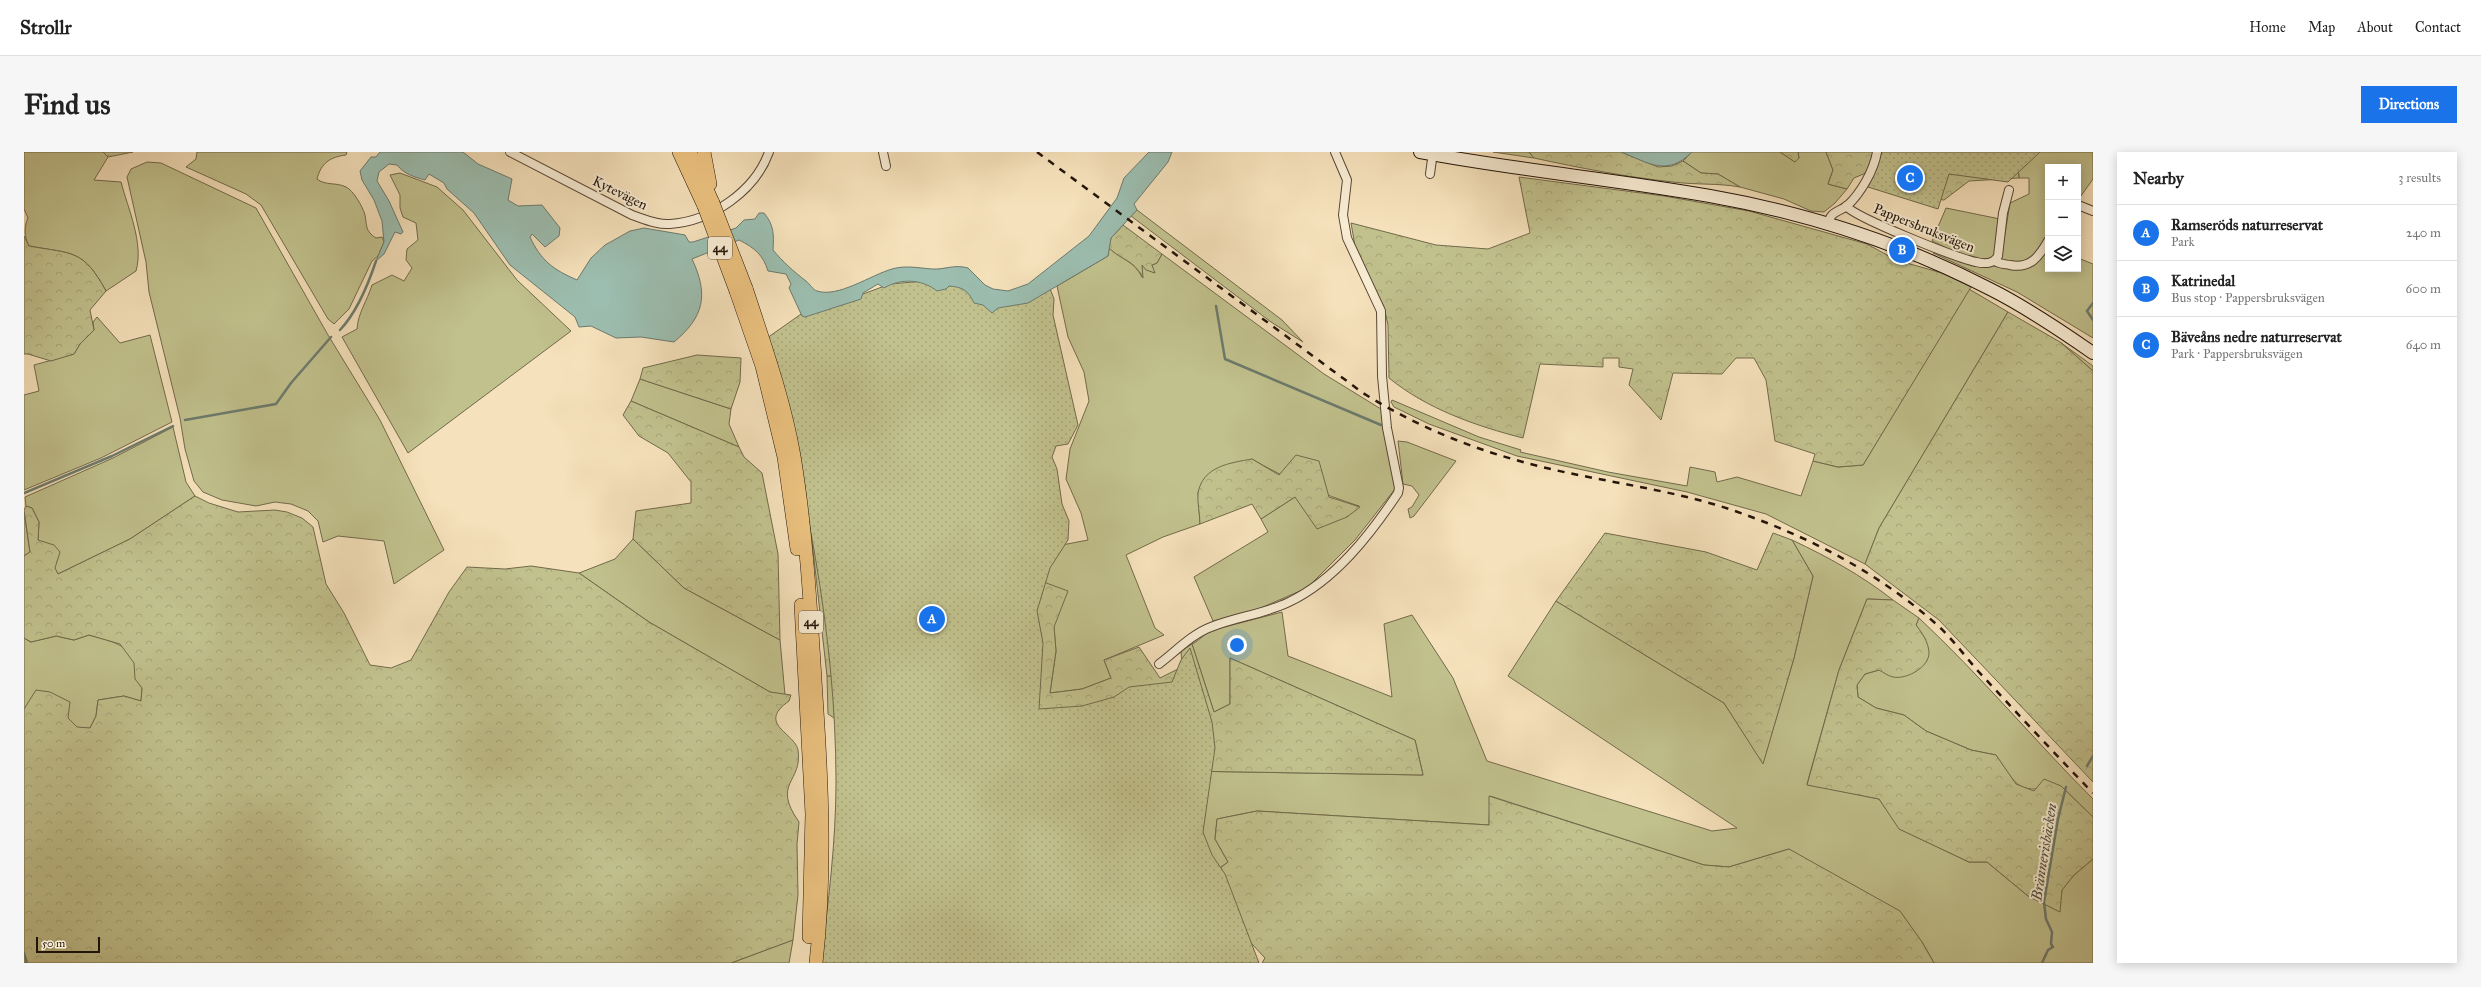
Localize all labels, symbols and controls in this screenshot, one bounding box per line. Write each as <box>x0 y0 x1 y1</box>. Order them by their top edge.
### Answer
text: Strollr <box>20 16 72 39</box>
text: Home <box>2249 19 2286 36</box>
text: Map <box>2308 19 2335 36</box>
text: About <box>2357 19 2393 36</box>
text: Contact <box>2415 19 2461 36</box>
button: Directions <box>2361 86 2457 123</box>
text: Find us <box>24 87 110 122</box>
pin: C <box>1897 163 1923 193</box>
map controls <box>2045 164 2081 272</box>
button: + <box>2045 164 2081 200</box>
text: Nearby <box>2133 168 2184 189</box>
text: 3 results <box>2398 170 2441 186</box>
street label: Kytevägen <box>590 172 651 214</box>
street label: Pappersbruksvägen <box>1871 200 1977 256</box>
button: − <box>2045 200 2081 236</box>
text: Ramseröds naturreservat <box>2171 216 2323 234</box>
text: A <box>2142 225 2150 241</box>
text: 240 m <box>2406 225 2441 241</box>
text: Park <box>2171 234 2195 250</box>
pin: B <box>1889 235 1915 265</box>
button: layers <box>2045 236 2081 272</box>
road number: 44 <box>708 237 732 259</box>
text: Katrinedal <box>2171 272 2235 290</box>
text: B <box>2142 281 2150 297</box>
text: 600 m <box>2405 281 2441 297</box>
text: Bus stop · Pappersbruksvägen <box>2171 290 2325 306</box>
text: Bäveåns nedre naturreservat <box>2171 328 2342 346</box>
text: C <box>2142 337 2150 353</box>
text: 640 m <box>2406 337 2441 353</box>
text: Park · Pappersbruksvägen <box>2171 346 2303 362</box>
pin: A <box>919 604 945 634</box>
road number: 44 <box>799 611 823 633</box>
your location <box>1227 635 1247 655</box>
water label: Brännerisbäcken <box>2027 802 2061 903</box>
scale bar <box>36 935 100 954</box>
text: 50 m <box>42 937 65 950</box>

